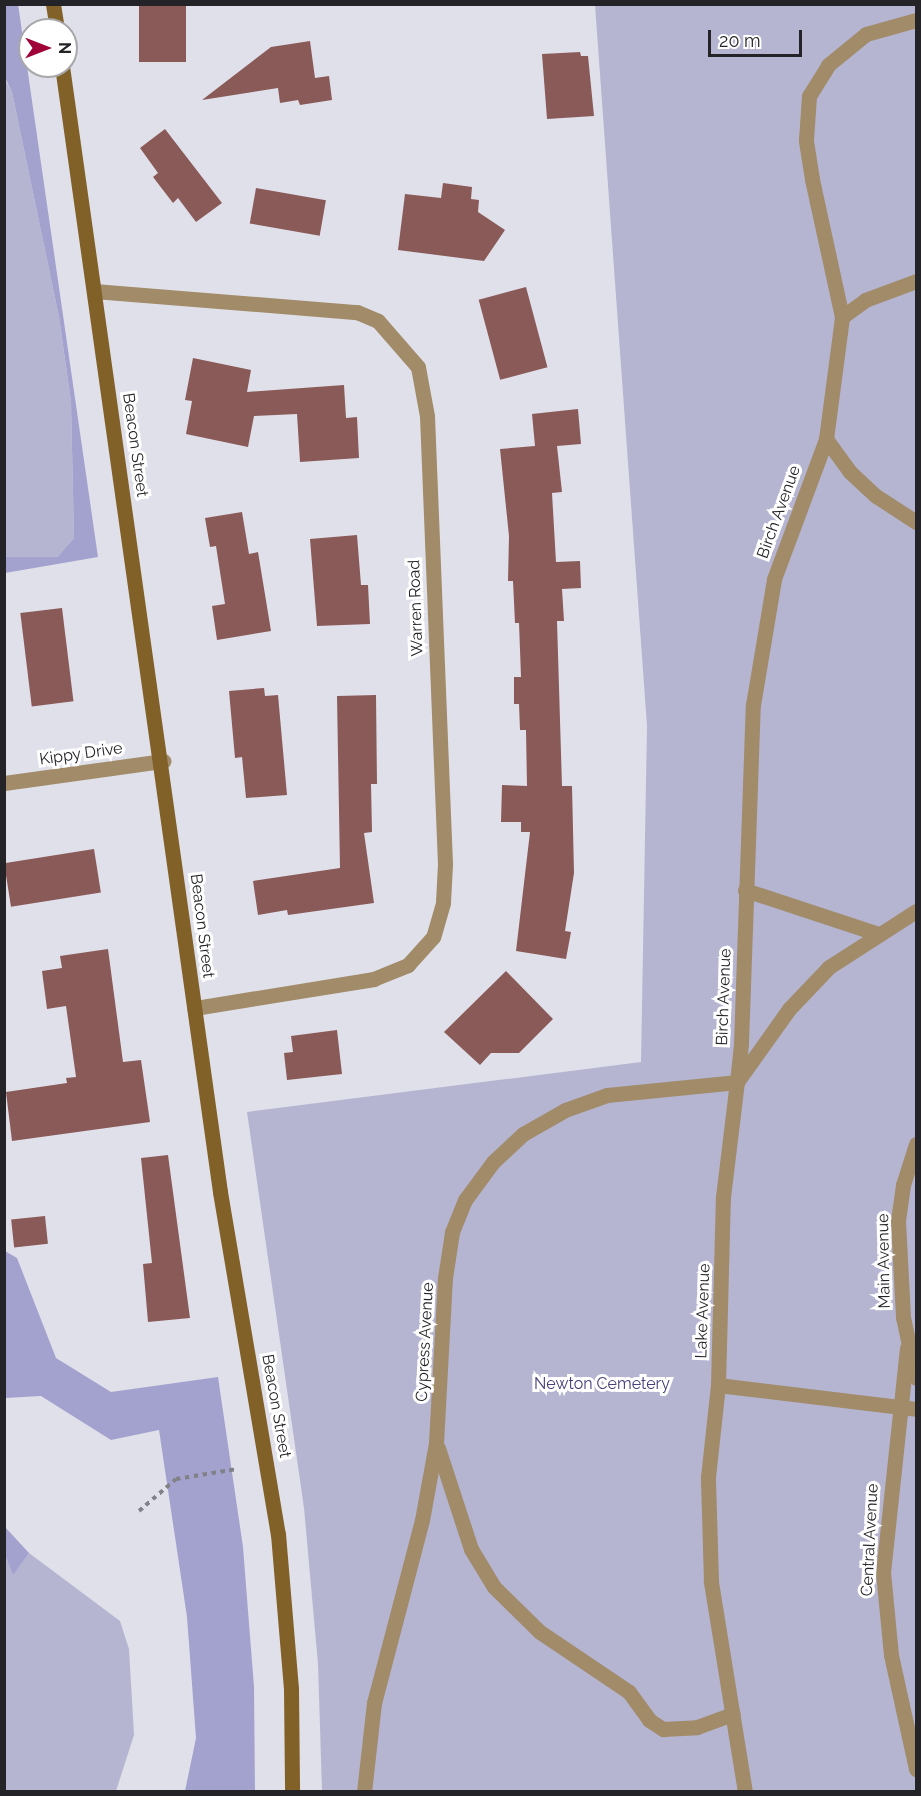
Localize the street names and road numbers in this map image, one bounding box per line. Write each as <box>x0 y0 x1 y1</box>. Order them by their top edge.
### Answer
street label: Beacon Street <box>118 392 152 498</box>
street label: Birch Avenue <box>753 463 805 561</box>
street label: Warren Road <box>405 559 427 657</box>
street label: Kippy Drive <box>38 739 124 769</box>
street label: Beacon Street <box>186 873 218 979</box>
street label: Birch Avenue <box>713 948 735 1046</box>
street label: Main Avenue <box>874 1213 894 1309</box>
street label: Lake Avenue <box>692 1263 714 1359</box>
street label: Cypress Avenue <box>412 1282 438 1402</box>
street label: Beacon Street <box>257 1353 295 1459</box>
street label: Central Avenue <box>857 1483 883 1597</box>

